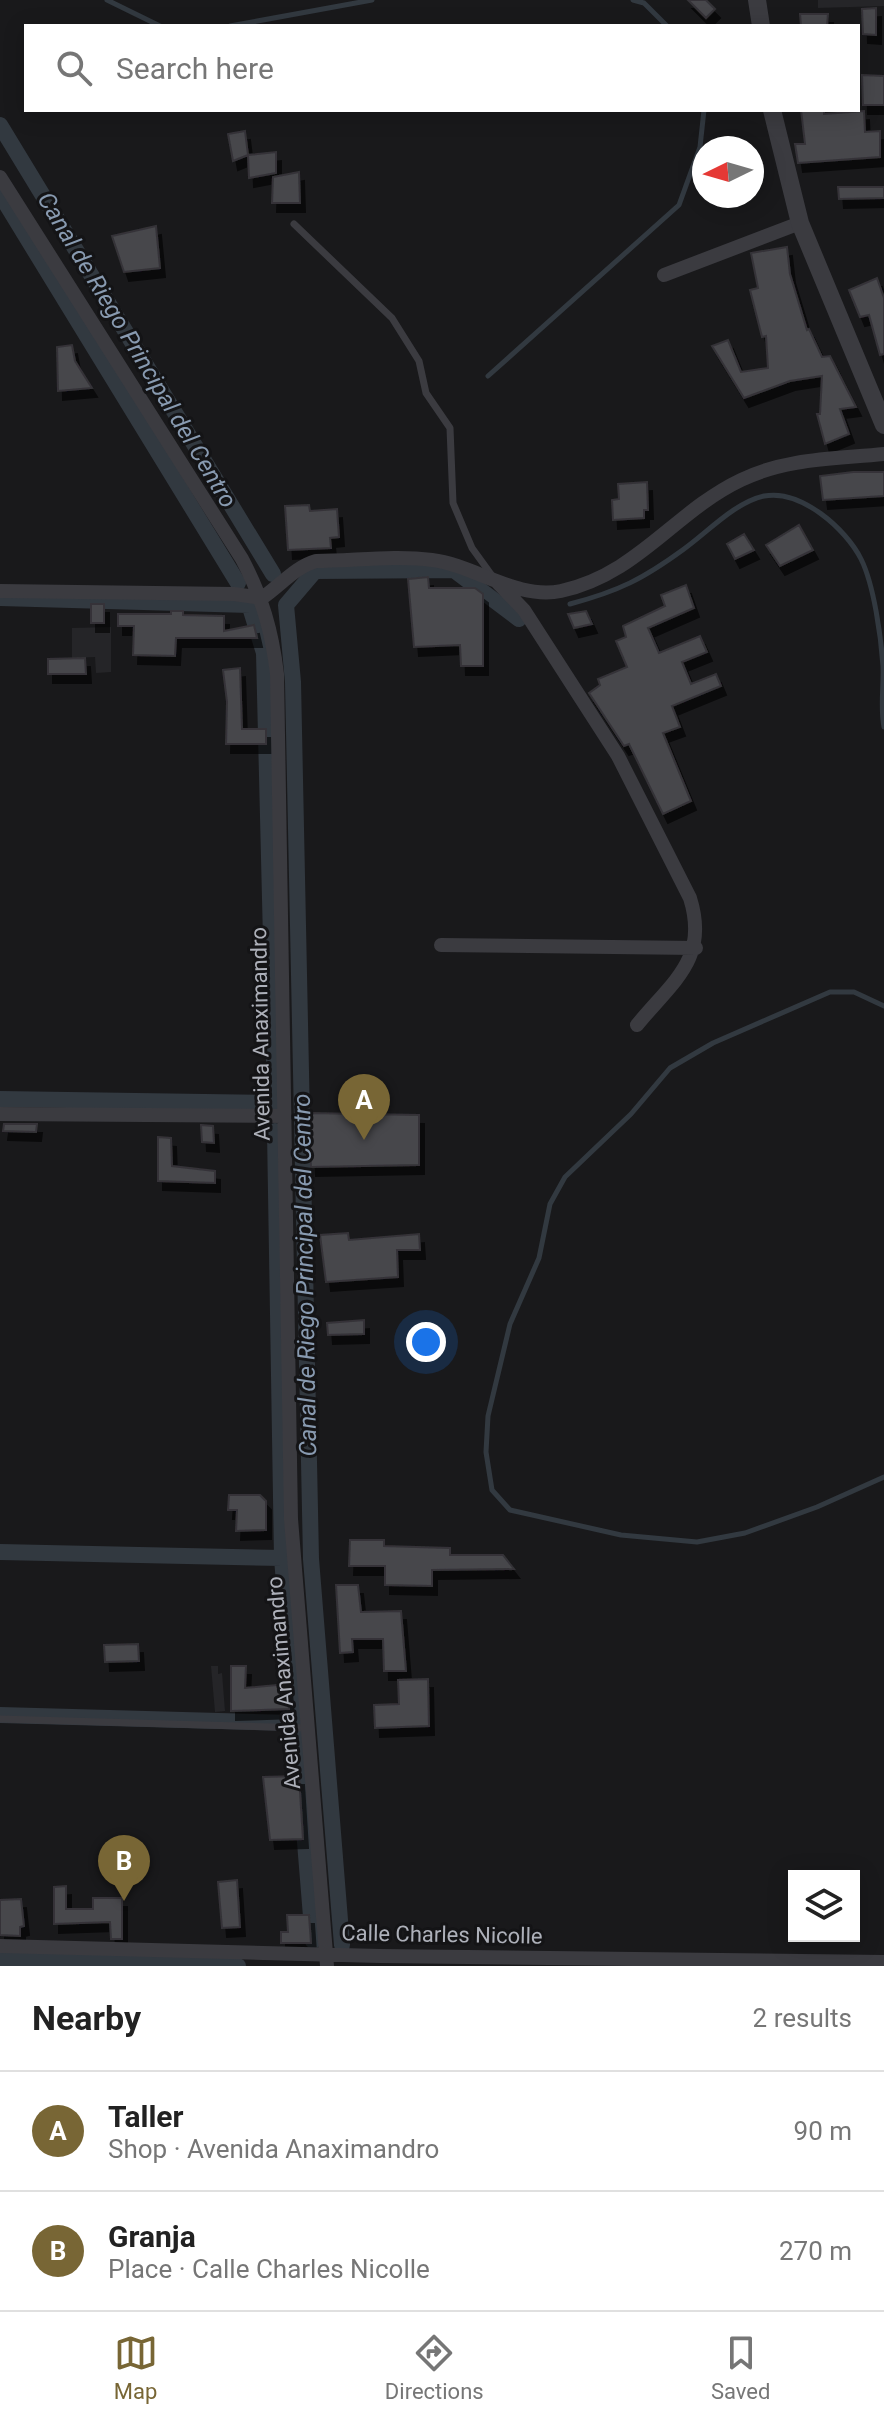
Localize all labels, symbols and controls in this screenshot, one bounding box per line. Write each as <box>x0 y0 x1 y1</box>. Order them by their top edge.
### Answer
search box <box>24 24 860 112</box>
icon: search <box>52 46 96 90</box>
text: Search here <box>116 51 274 86</box>
north arrow <box>692 136 764 208</box>
water label: Canal de Riego Principal del Centro <box>32 187 242 513</box>
street label: Avenida Anaximandro <box>246 927 275 1141</box>
pin: A <box>338 1074 390 1140</box>
water label: Canal de Riego Principal del Centro <box>288 1093 322 1457</box>
your location <box>406 1322 446 1362</box>
street label: Avenida Anaximandro <box>262 1575 305 1790</box>
pin: B <box>98 1835 150 1901</box>
map controls <box>788 1870 860 1942</box>
button: layers <box>788 1870 860 1942</box>
street label: Calle Charles Nicolle <box>341 1920 543 1949</box>
text: Nearby <box>32 1998 141 2038</box>
text: 2 results <box>753 2003 852 2033</box>
text: Taller <box>108 2099 184 2134</box>
text: A <box>49 2116 67 2146</box>
text: 90 m <box>794 2116 852 2146</box>
text: Shop · Avenida Anaximandro <box>108 2134 439 2164</box>
text: Granja <box>108 2219 196 2254</box>
text: B <box>50 2236 66 2266</box>
text: 270 m <box>779 2236 852 2266</box>
text: Place · Calle Charles Nicolle <box>108 2254 430 2284</box>
tab: Map <box>114 2331 158 2404</box>
tab: Directions <box>385 2331 484 2404</box>
tab: Saved <box>711 2331 770 2404</box>

